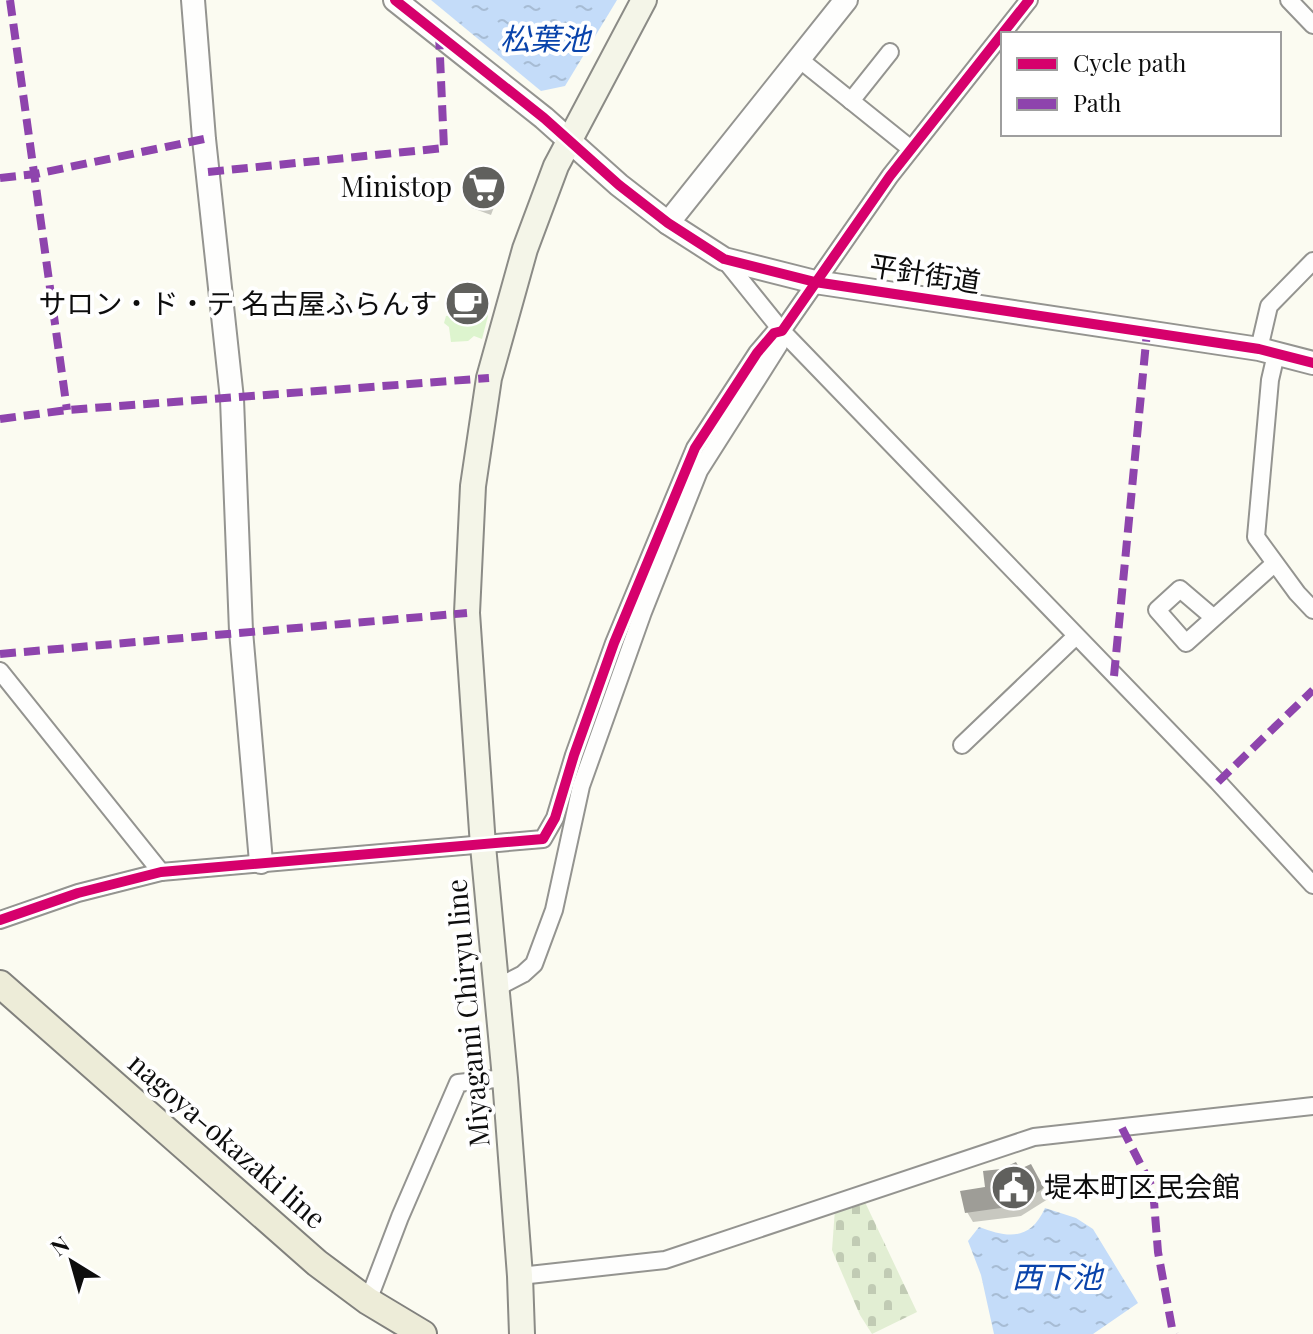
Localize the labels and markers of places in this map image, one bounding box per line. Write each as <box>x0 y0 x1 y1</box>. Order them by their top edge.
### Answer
supermarket icon: Ministop <box>459 163 507 211</box>
place label: Ministop <box>340 167 452 204</box>
cafe icon: サロン・ド・テ 名古屋ふらんす <box>444 280 492 328</box>
place label: サロン・ド・テ 名古屋ふらんす <box>39 284 437 321</box>
public building icon: 堤本町区民会館 <box>989 1163 1037 1211</box>
place label: 堤本町区民会館 <box>1044 1167 1240 1204</box>

